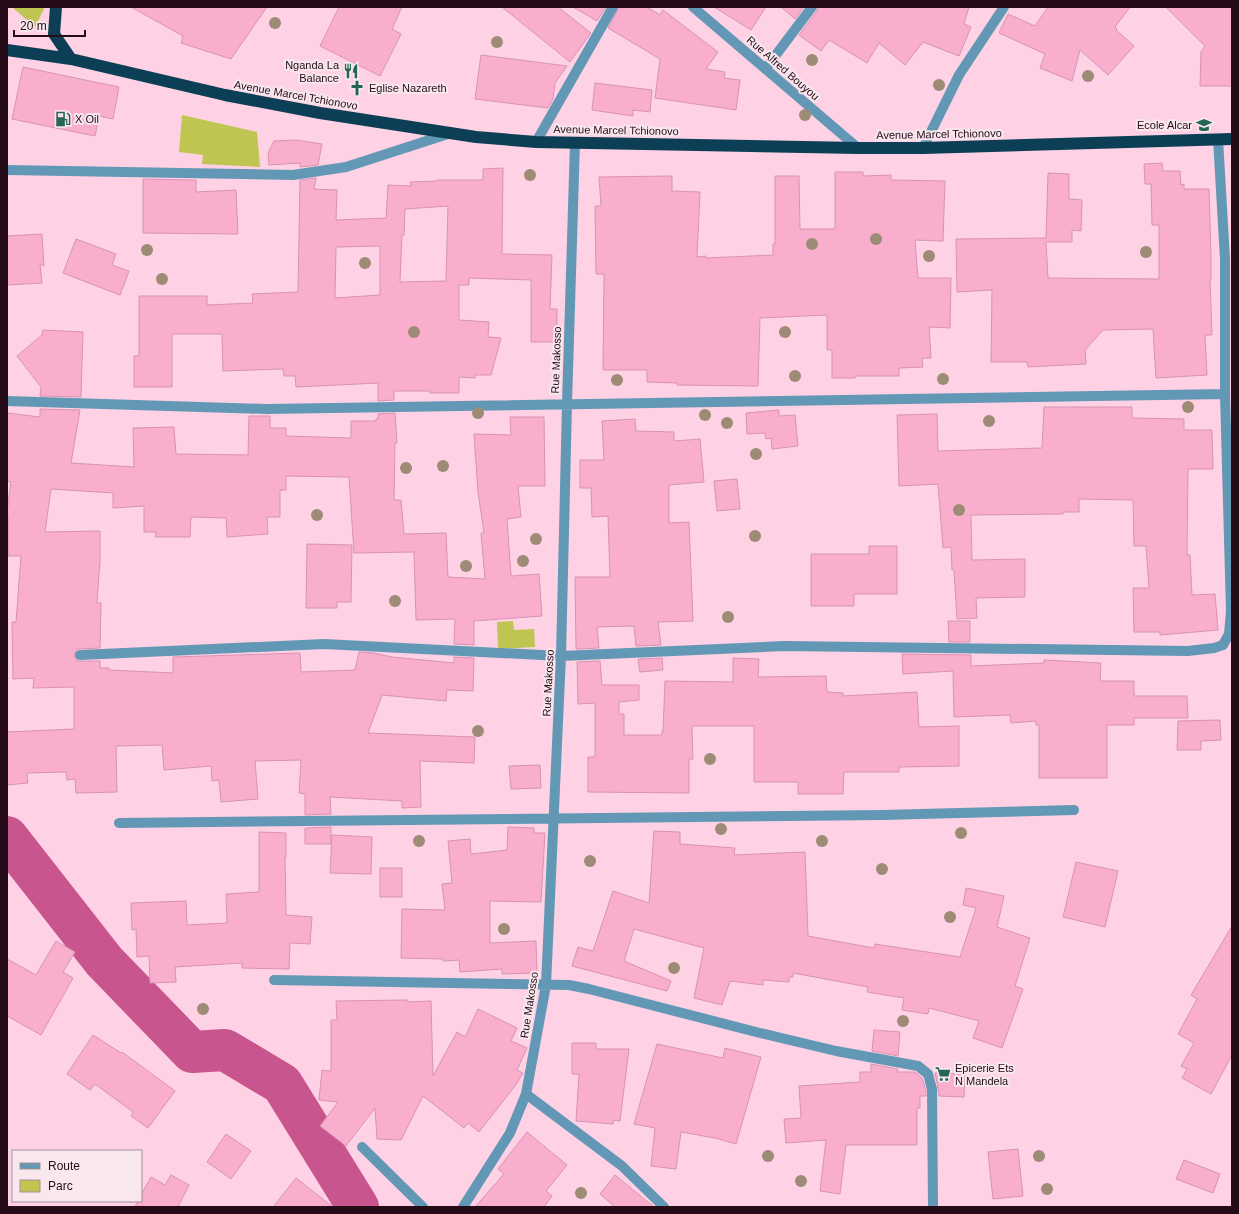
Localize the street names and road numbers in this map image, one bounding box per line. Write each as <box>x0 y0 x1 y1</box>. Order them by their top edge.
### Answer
street label: Rue Alfred Bouyou <box>744 33 822 103</box>
street label: Avenue Marcel Tchionovo <box>233 78 359 112</box>
street label: Avenue Marcel Tchionovo <box>553 123 679 137</box>
street label: Avenue Marcel Tchionovo <box>876 127 1002 141</box>
street label: Rue Makosso <box>549 326 563 394</box>
street label: Rue Makosso <box>540 649 556 717</box>
street label: Rue Makosso <box>518 971 540 1039</box>

